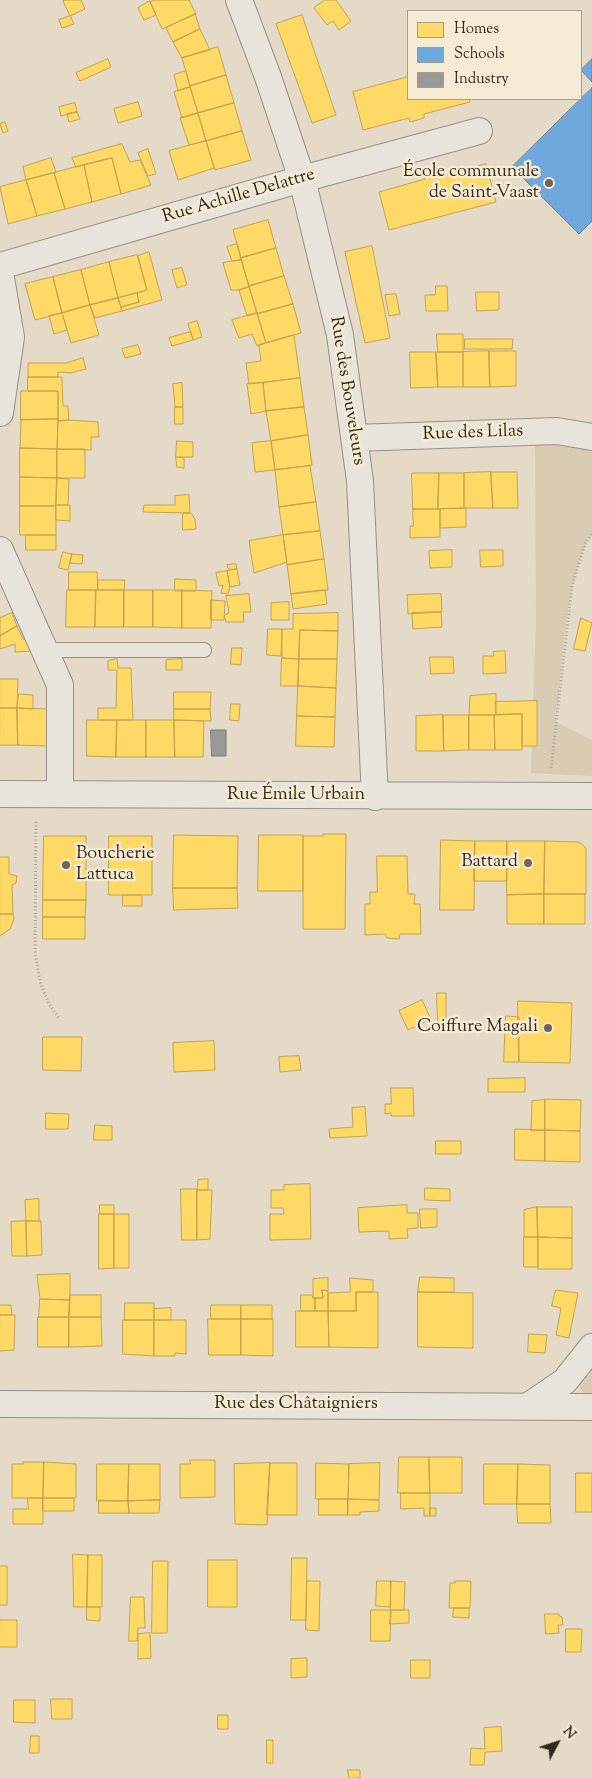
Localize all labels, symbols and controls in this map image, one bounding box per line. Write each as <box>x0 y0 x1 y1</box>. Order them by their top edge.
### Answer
legend <box>407 10 582 100</box>
text: Homes <box>454 19 499 40</box>
text: Schools <box>454 44 505 65</box>
text: Industry <box>454 69 509 90</box>
place label: École communale de Saint-Vaast <box>403 162 539 204</box>
street label: Rue Achille Delattre <box>160 165 318 229</box>
marker: École communale de Saint-Vaast <box>543 177 555 189</box>
street label: Rue des Bouveleurs <box>324 315 368 467</box>
street label: Rue des Lilas <box>422 421 524 447</box>
street label: Rue Émile Urbain <box>227 785 365 807</box>
place label: Boucherie Lattuca <box>76 844 155 886</box>
place label: Battard <box>461 852 518 874</box>
marker: Battard <box>522 857 534 869</box>
marker: Boucherie Lattuca <box>60 859 72 871</box>
place label: Coiffure Magali <box>417 1017 538 1039</box>
marker: Coiffure Magali <box>542 1022 554 1034</box>
street label: Rue des Châtaigniers <box>214 1394 378 1416</box>
north arrow <box>532 1718 582 1768</box>
text: N <box>557 1723 580 1744</box>

